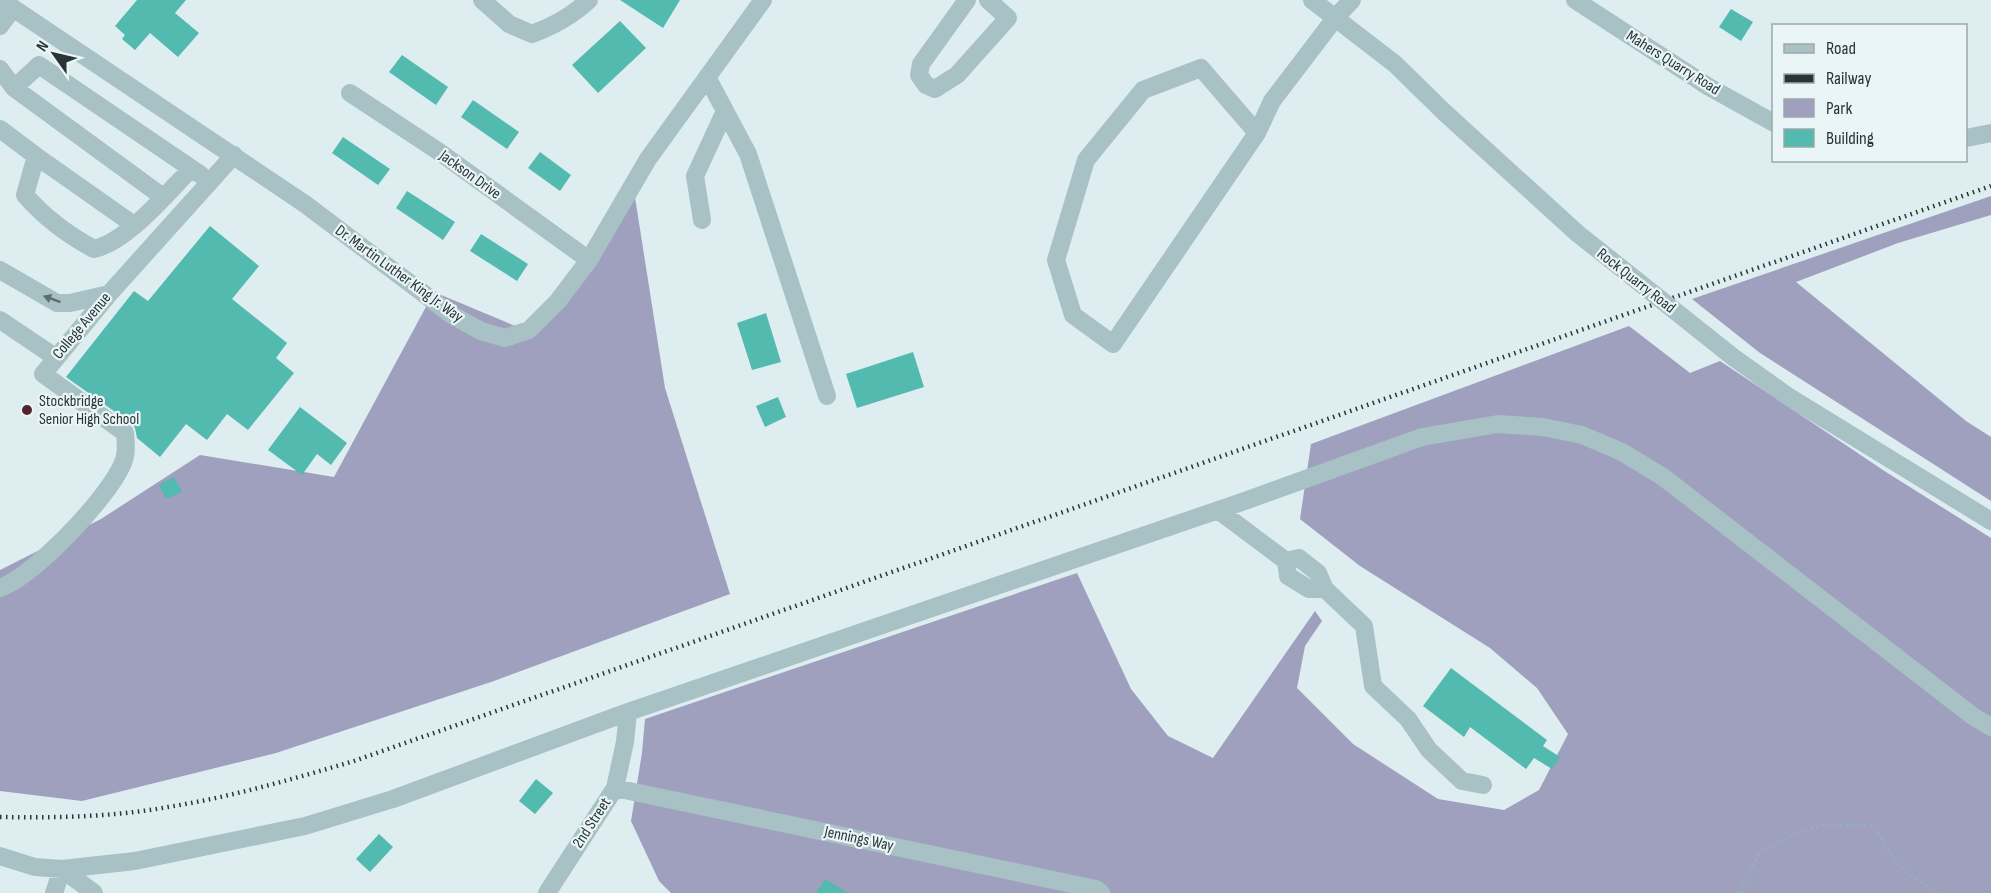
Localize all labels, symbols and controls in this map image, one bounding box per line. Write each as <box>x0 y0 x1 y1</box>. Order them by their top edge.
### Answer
north arrow <box>24 24 84 84</box>
legend <box>1772 24 1967 162</box>
street label: Mahers Quarry Road <box>1623 27 1723 99</box>
text: N <box>33 38 53 55</box>
text: Road <box>1826 38 1856 59</box>
text: Railway <box>1826 68 1871 89</box>
text: Park <box>1826 98 1852 119</box>
text: Building <box>1826 128 1874 149</box>
street label: Jackson Drive <box>435 146 504 204</box>
street label: Dr. Martin Luther King Jr. Way <box>331 221 467 327</box>
street label: Rock Quarry Road <box>1593 244 1679 318</box>
street label: College Avenue <box>49 289 115 363</box>
one-way arrow <box>43 294 61 304</box>
place label: Stockbridge Senior High School <box>39 392 139 429</box>
marker: Stockbridge Senior High School <box>20 403 34 417</box>
street label: 2nd Street <box>569 794 615 852</box>
street label: Jennings Way <box>822 822 895 856</box>

